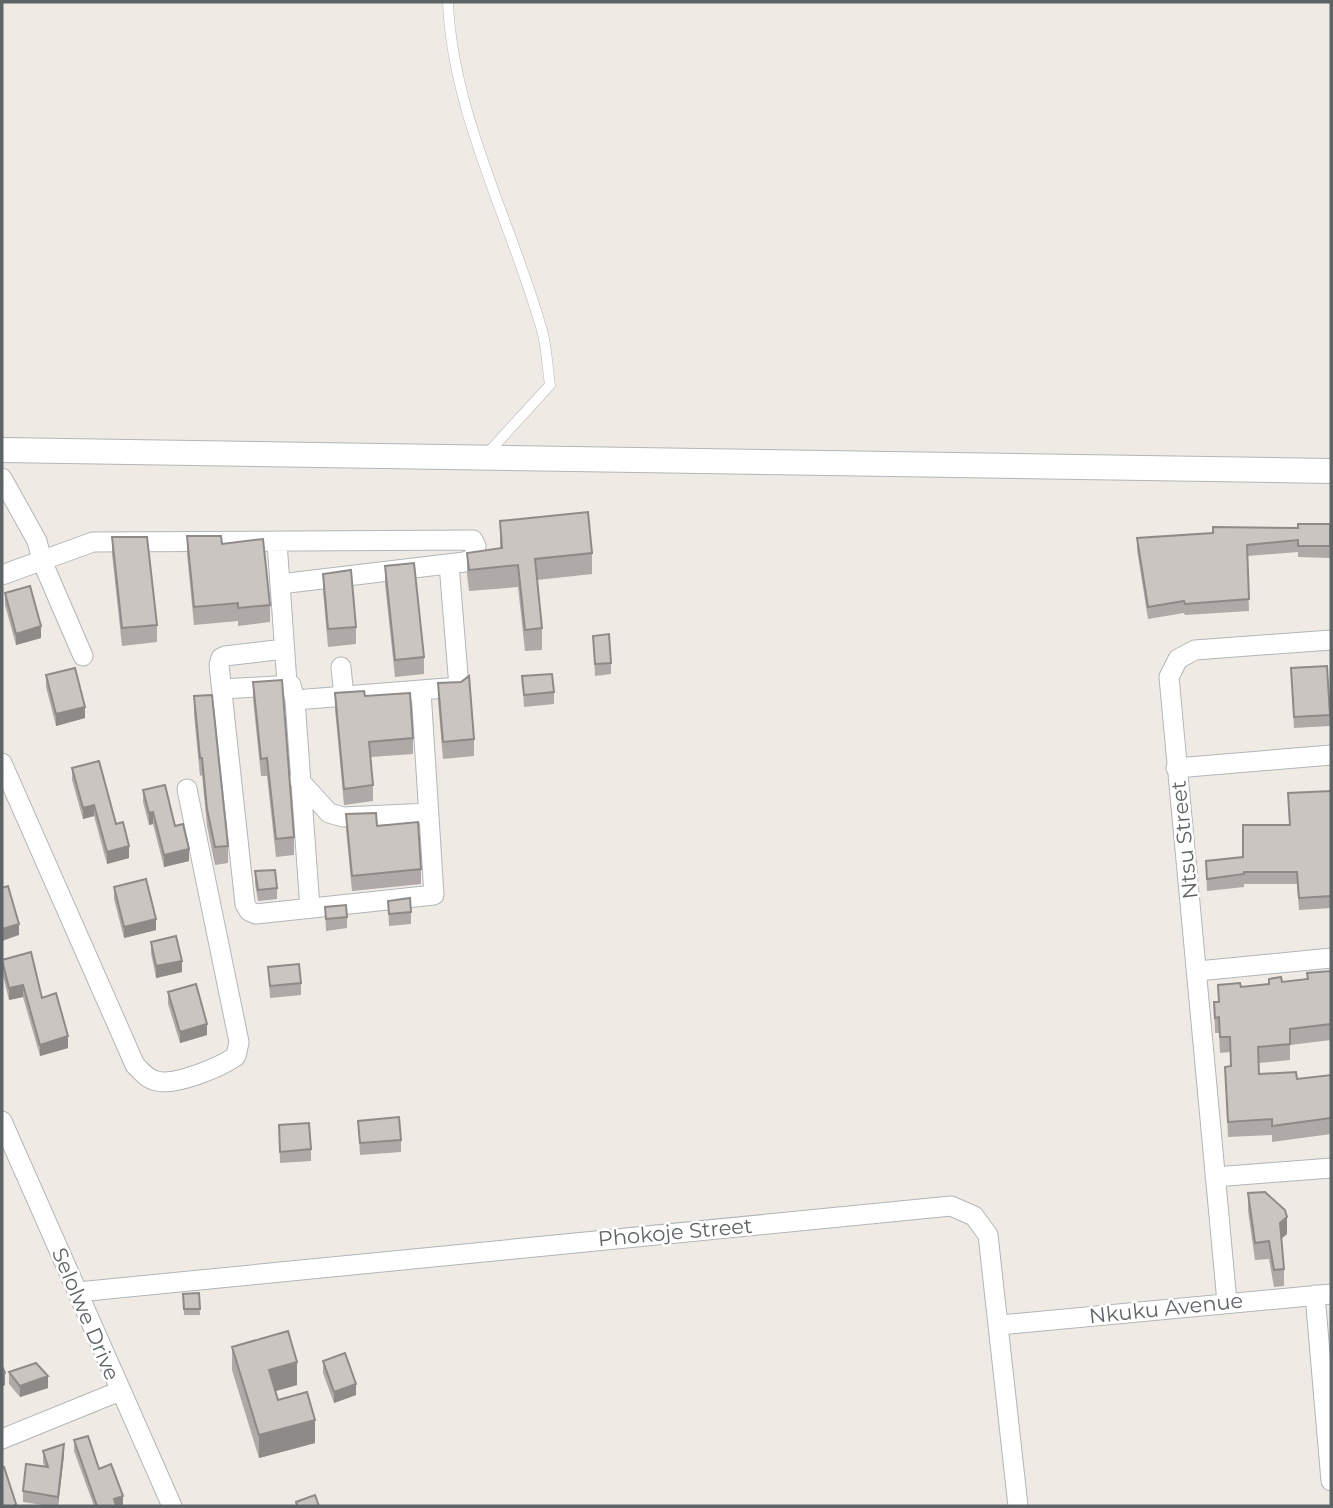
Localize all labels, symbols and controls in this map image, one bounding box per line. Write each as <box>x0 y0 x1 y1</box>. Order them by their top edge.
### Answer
street label: Ntsu Street <box>1165 780 1203 900</box>
street label: Phokoje Street <box>597 1213 753 1251</box>
street label: Selolwe Drive <box>47 1244 125 1384</box>
street label: Nkuku Avenue <box>1088 1287 1244 1329</box>

